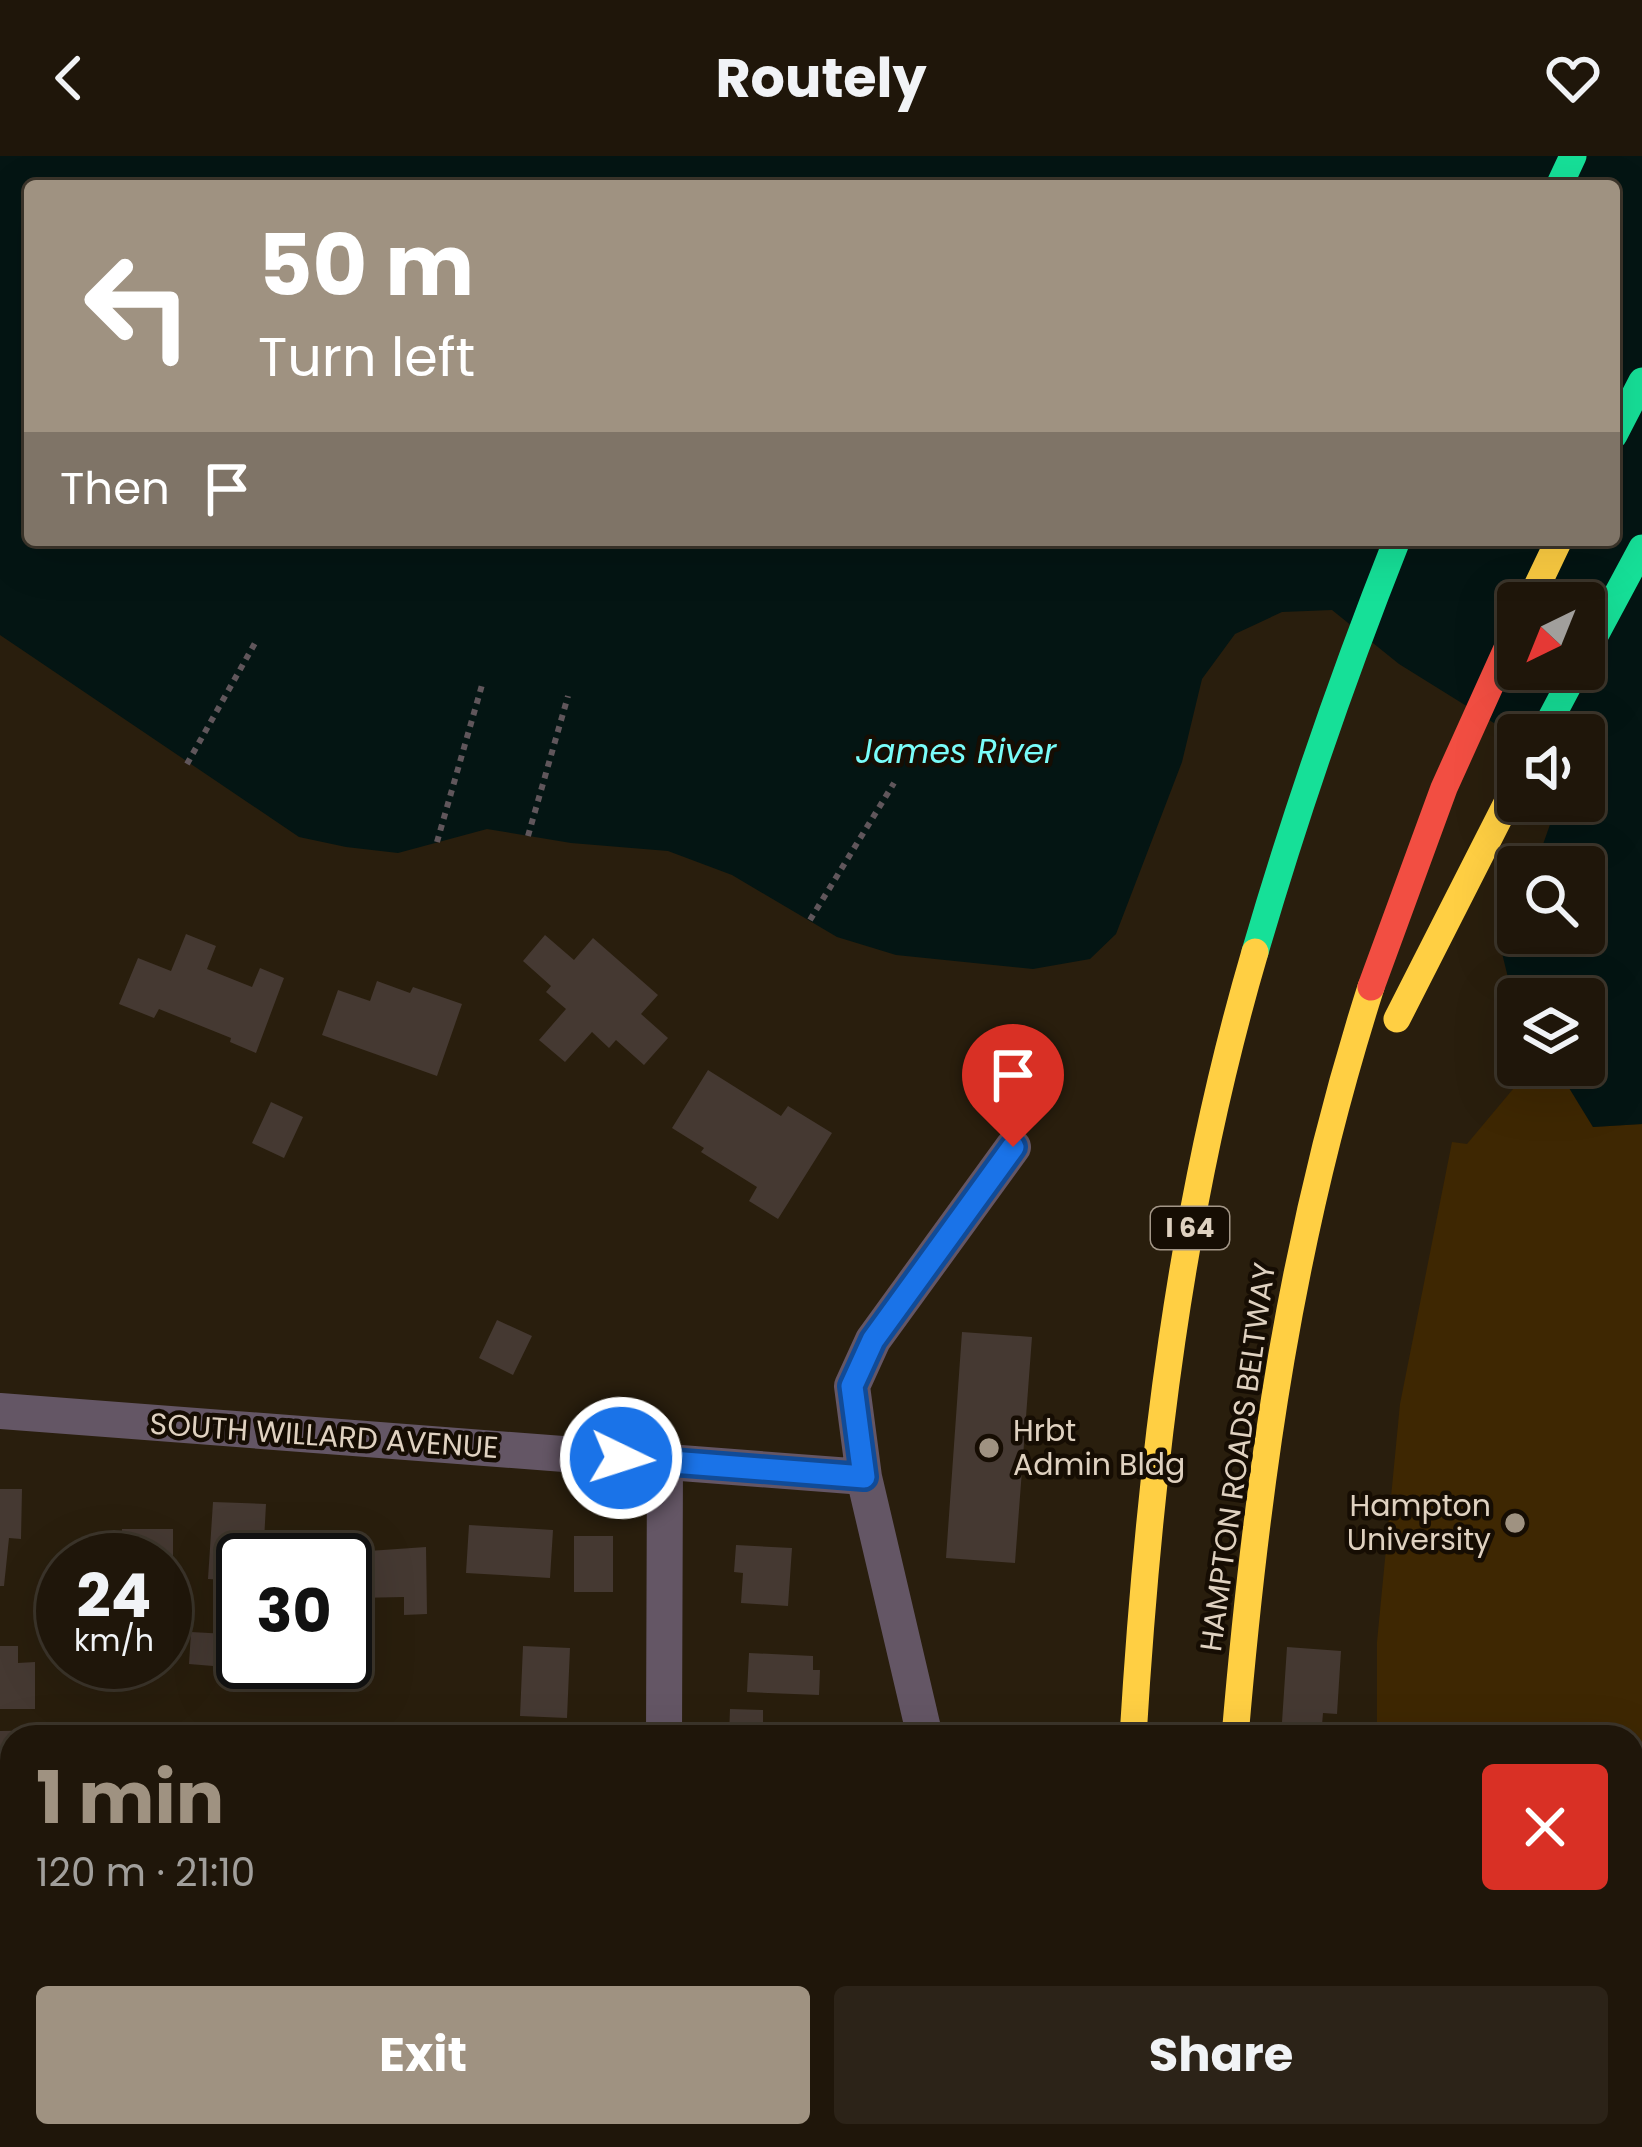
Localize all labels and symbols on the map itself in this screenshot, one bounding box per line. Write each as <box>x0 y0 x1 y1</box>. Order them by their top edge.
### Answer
north arrow <box>1497 582 1605 690</box>
water label: James River <box>856 728 1057 775</box>
pin <box>962 1024 1064 1147</box>
road number: I 64 <box>1151 1207 1229 1249</box>
street label: HAMPTON ROADS BELTWAY <box>1189 1260 1286 1654</box>
position arrow <box>558 1395 684 1521</box>
street label: SOUTH WILLARD AVENUE <box>148 1402 500 1469</box>
place label: Hrbt Admin Bldg <box>1013 1409 1185 1486</box>
marker: Hrbt Admin Bldg <box>976 1435 1002 1461</box>
place label: Hampton University <box>1347 1484 1491 1561</box>
marker: Hampton University <box>1502 1510 1528 1536</box>
speed limit sign: 30 <box>216 1533 372 1689</box>

